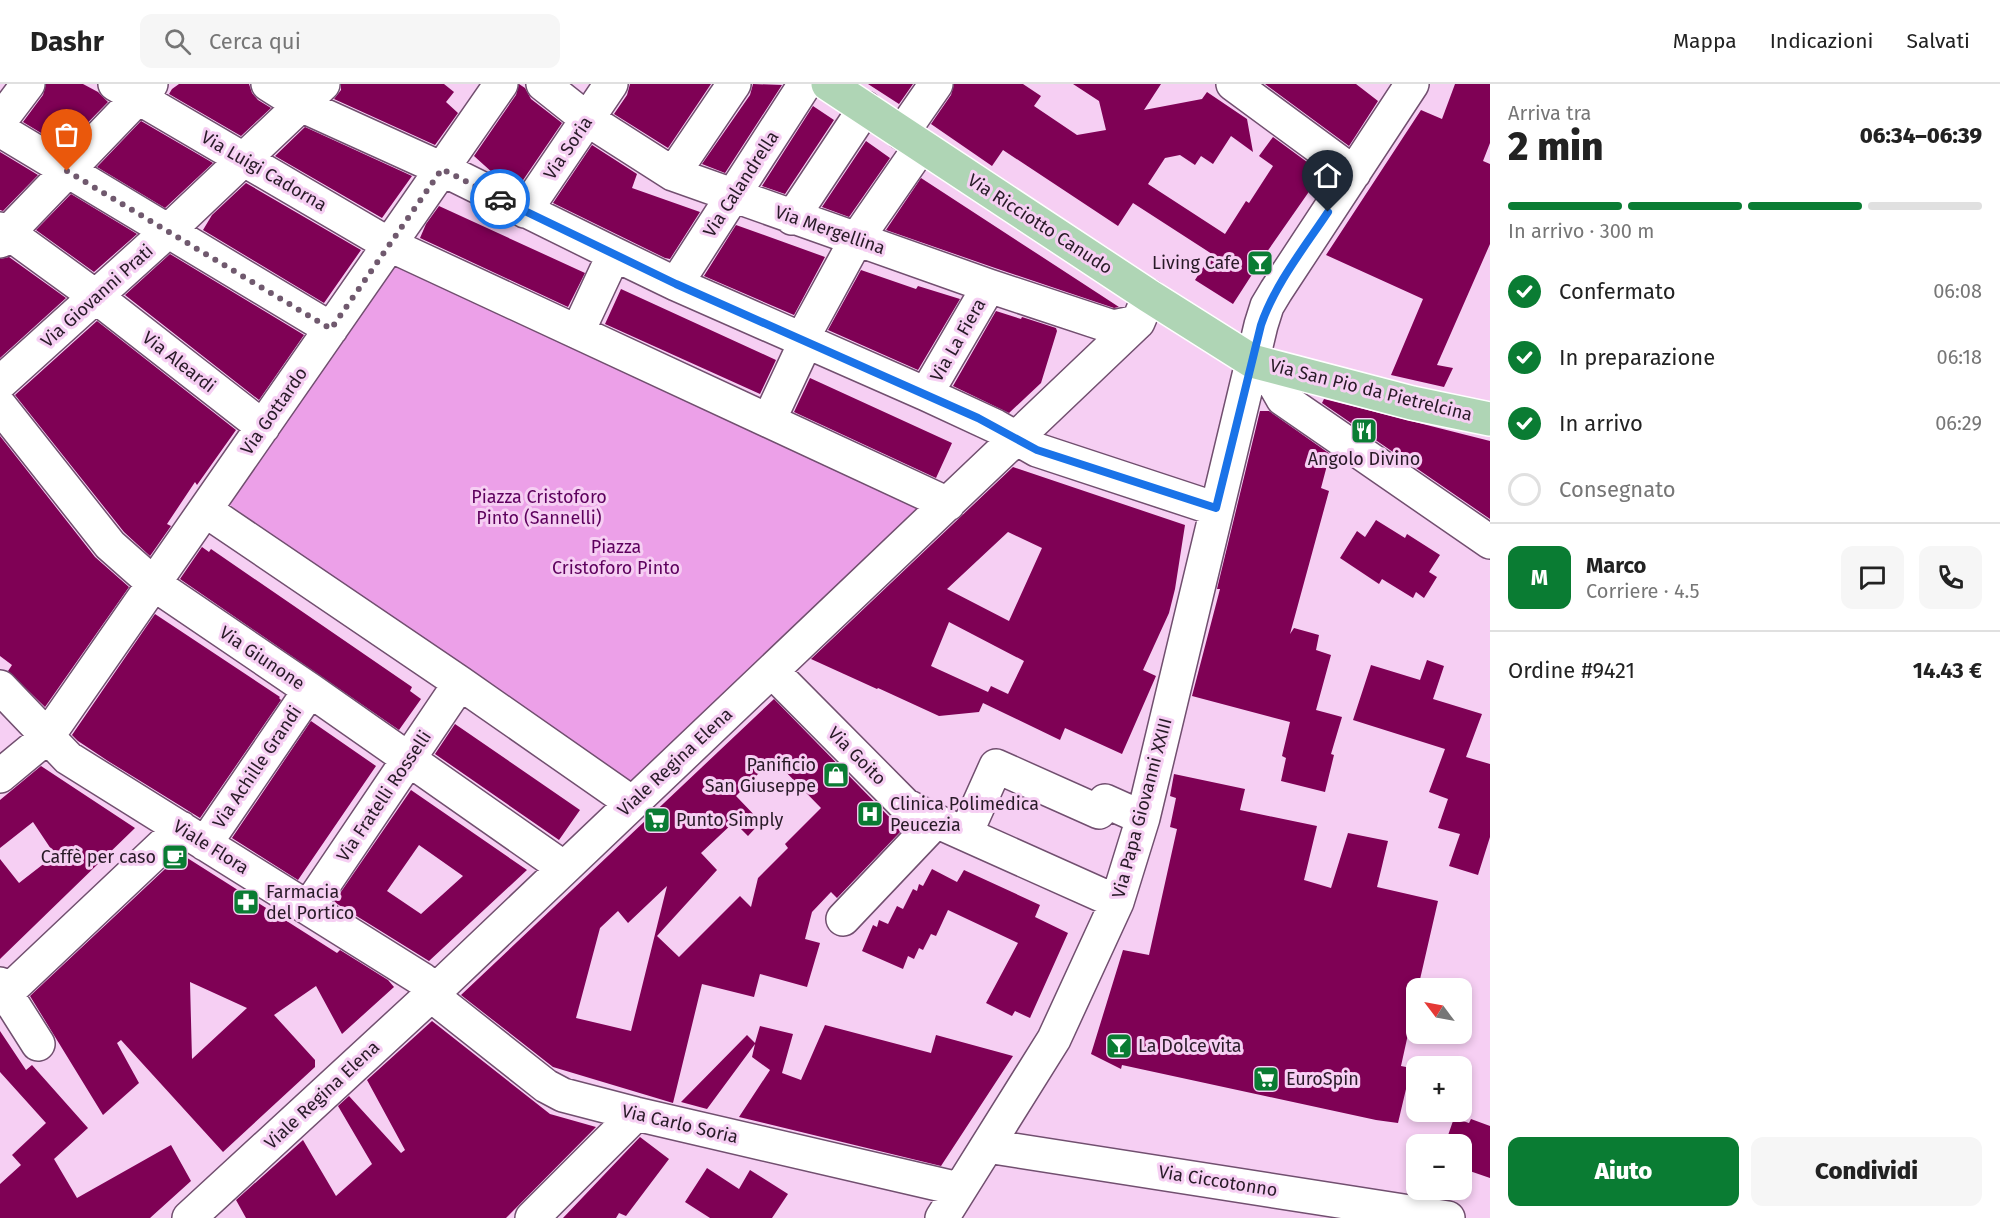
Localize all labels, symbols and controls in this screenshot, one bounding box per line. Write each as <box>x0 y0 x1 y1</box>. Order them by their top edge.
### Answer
search box <box>140 14 560 68</box>
text: Dashr <box>30 25 104 58</box>
icon: search <box>161 25 194 58</box>
text: Cerca qui <box>209 28 301 55</box>
text: Mappa <box>1673 28 1737 54</box>
text: Indicazioni <box>1770 28 1873 54</box>
text: Salvati <box>1906 28 1970 54</box>
text: Arriva tra <box>1508 101 1591 125</box>
pin <box>41 109 92 171</box>
street label: Via Soria <box>539 112 597 184</box>
icon: bag <box>50 118 83 151</box>
text: 06:34–06:39 <box>1860 122 1982 149</box>
text: 2 min <box>1508 124 1604 170</box>
street label: Via Luigi Cadorna <box>197 126 331 216</box>
street label: Via Calandrella <box>699 127 783 241</box>
pin <box>1302 150 1353 212</box>
icon: home <box>1311 159 1344 192</box>
courier <box>470 169 530 229</box>
street label: Via Ricciotto Canudo <box>964 169 1116 279</box>
icon: car <box>484 183 517 216</box>
street label: Via Mergellina <box>772 201 888 259</box>
text: In arrivo · 300 m <box>1508 219 1654 243</box>
street label: Via Giovanni Prati <box>36 240 158 352</box>
bar icon: Living Cafe <box>1245 248 1275 278</box>
place label: Living Cafe <box>1152 252 1240 274</box>
icon: check <box>1508 275 1541 308</box>
text: Confermato <box>1559 278 1676 305</box>
text: 06:08 <box>1933 279 1982 303</box>
street label: Via La Fiera <box>925 295 991 385</box>
street label: Via Aleardi <box>138 327 220 397</box>
icon: check <box>1508 341 1541 374</box>
text: In preparazione <box>1559 344 1715 371</box>
text: 06:18 <box>1937 345 1982 369</box>
street label: Via San Pio da Pietrelcina <box>1267 354 1475 426</box>
street label: Via Gottardo <box>236 363 312 459</box>
icon: check <box>1508 407 1541 440</box>
text: In arrivo <box>1559 410 1643 437</box>
text: 06:29 <box>1935 411 1982 435</box>
restaurant icon: Angolo Divino <box>1349 416 1379 446</box>
place label: Angolo Divino <box>1308 448 1420 470</box>
text: Consegnato <box>1559 476 1676 503</box>
park label: Piazza Cristoforo Pinto (Sannelli) <box>471 486 607 529</box>
park label: Piazza Cristoforo Pinto <box>552 536 680 579</box>
button: chat <box>1841 546 1904 609</box>
button: phone <box>1919 546 1982 609</box>
text: Marco <box>1586 552 1646 579</box>
text: M <box>1531 564 1548 591</box>
text: Corriere · 4.5 <box>1586 579 1700 603</box>
street label: Via Giunone <box>215 621 309 695</box>
text: Ordine #9421 <box>1508 657 1635 684</box>
text: 14.43 € <box>1913 657 1982 684</box>
street label: Via Achille Grandi <box>208 702 306 832</box>
street label: Viale Regina Elena <box>613 703 737 821</box>
street label: Via Papa Giovanni XXIII <box>1107 716 1177 900</box>
street label: Via Goito <box>823 722 891 790</box>
street label: Via Fratelli Rosselli <box>332 726 436 866</box>
place label: Panificio San Giuseppe <box>705 754 816 797</box>
shop icon: Panificio San Giuseppe <box>821 760 851 790</box>
place label: Clinica Polimedica Peucezia <box>890 793 1039 836</box>
hospital icon: Clinica Polimedica Peucezia <box>855 799 885 829</box>
supermarket icon: Punto Simply <box>642 805 672 835</box>
place label: Punto Simply <box>676 809 784 831</box>
street label: Viale Flora <box>169 815 253 879</box>
cafe icon: Caffè per caso <box>160 842 190 872</box>
place label: Caffè per caso <box>41 846 156 868</box>
place label: Farmacia del Portico <box>266 881 354 924</box>
pharmacy icon: Farmacia del Portico <box>231 887 261 917</box>
north arrow <box>1406 978 1472 1044</box>
map controls <box>1406 978 1472 1200</box>
bar icon: La Dolce vita <box>1104 1031 1134 1061</box>
place label: La Dolce vita <box>1138 1035 1242 1057</box>
street label: Viale Regina Elena <box>260 1036 384 1154</box>
button: + <box>1406 1056 1472 1122</box>
supermarket icon: EuroSpin <box>1251 1064 1281 1094</box>
place label: EuroSpin <box>1286 1068 1359 1090</box>
street label: Via Carlo Soria <box>620 1100 740 1148</box>
button: − <box>1406 1134 1472 1200</box>
button: Aiuto <box>1508 1137 1739 1206</box>
button: Condividi <box>1751 1137 1982 1206</box>
street label: Via Ciccotonno <box>1157 1161 1279 1201</box>

